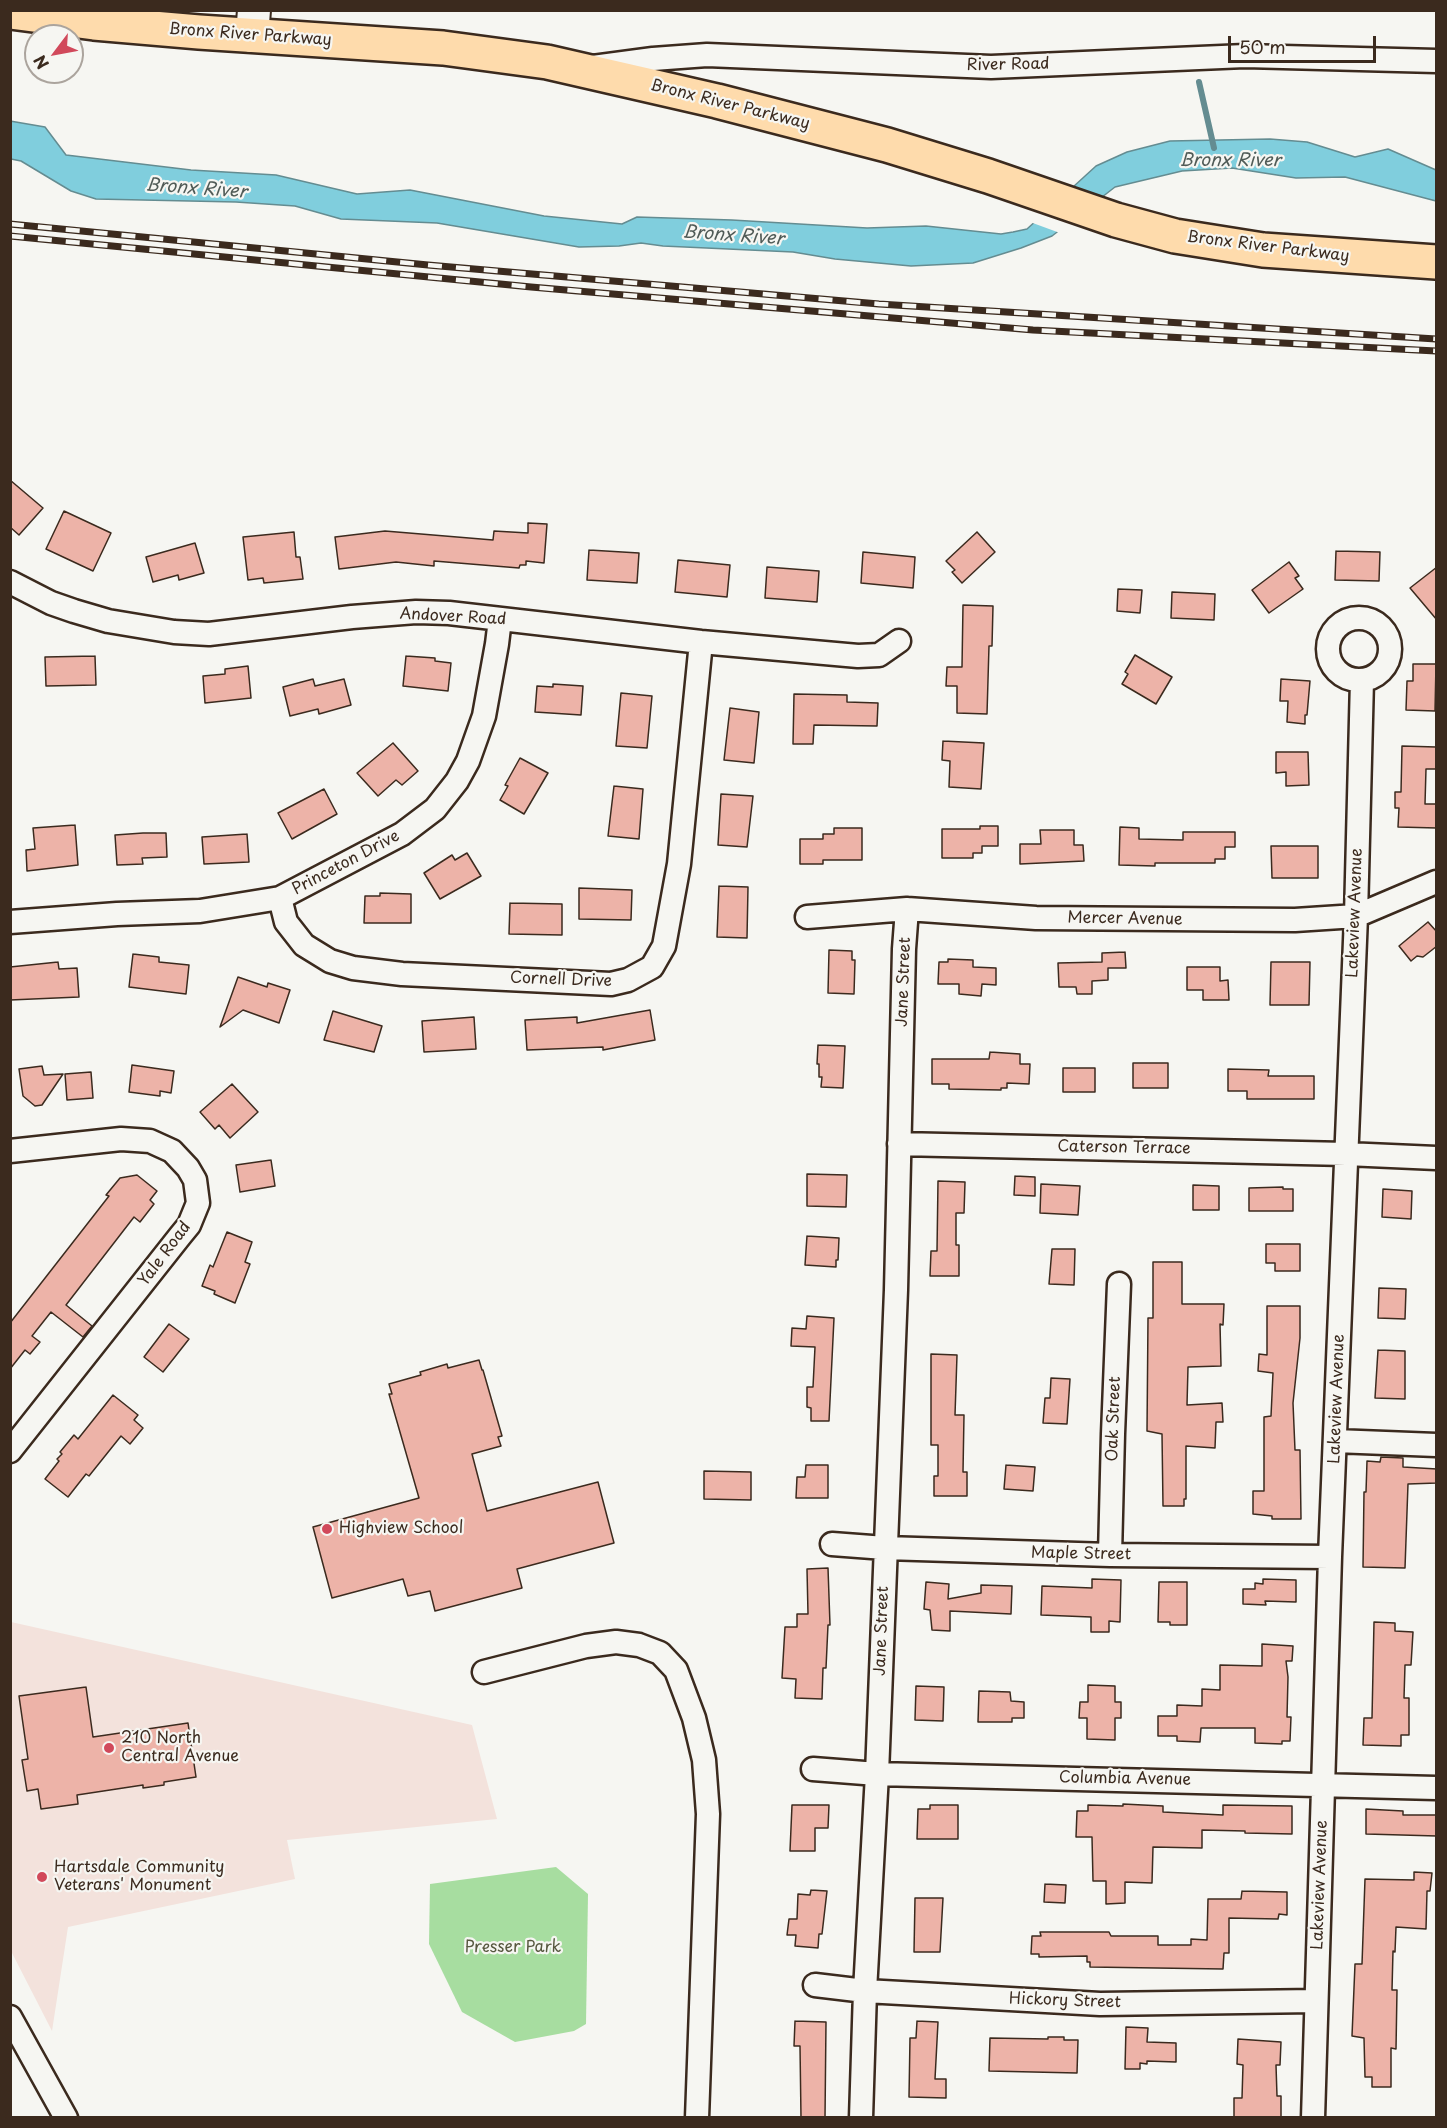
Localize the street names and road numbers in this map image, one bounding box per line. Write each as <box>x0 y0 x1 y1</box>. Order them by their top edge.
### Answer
street label: Bronx River Parkway <box>168 20 332 50</box>
street label: River Road <box>966 55 1050 75</box>
street label: Bronx River Parkway <box>648 76 812 134</box>
street label: Bronx River Parkway <box>1186 228 1350 266</box>
street label: Andover Road <box>399 605 507 629</box>
street label: Princeton Drive <box>289 827 403 899</box>
street label: Lakeview Avenue <box>1343 848 1367 978</box>
street label: Mercer Avenue <box>1067 908 1183 930</box>
street label: Jane Street <box>893 937 915 1027</box>
street label: Cornell Drive <box>510 969 612 991</box>
street label: Caterson Terrace <box>1057 1137 1191 1159</box>
street label: Yale Road <box>135 1218 195 1290</box>
street label: Lakeview Avenue <box>1325 1334 1349 1464</box>
street label: Oak Street <box>1103 1376 1125 1462</box>
street label: Maple Street <box>1031 1544 1131 1564</box>
street label: Jane Street <box>871 1586 893 1676</box>
street label: Columbia Avenue <box>1059 1768 1191 1790</box>
street label: Lakeview Avenue <box>1308 1820 1332 1950</box>
street label: Hickory Street <box>1009 1989 1121 2013</box>

